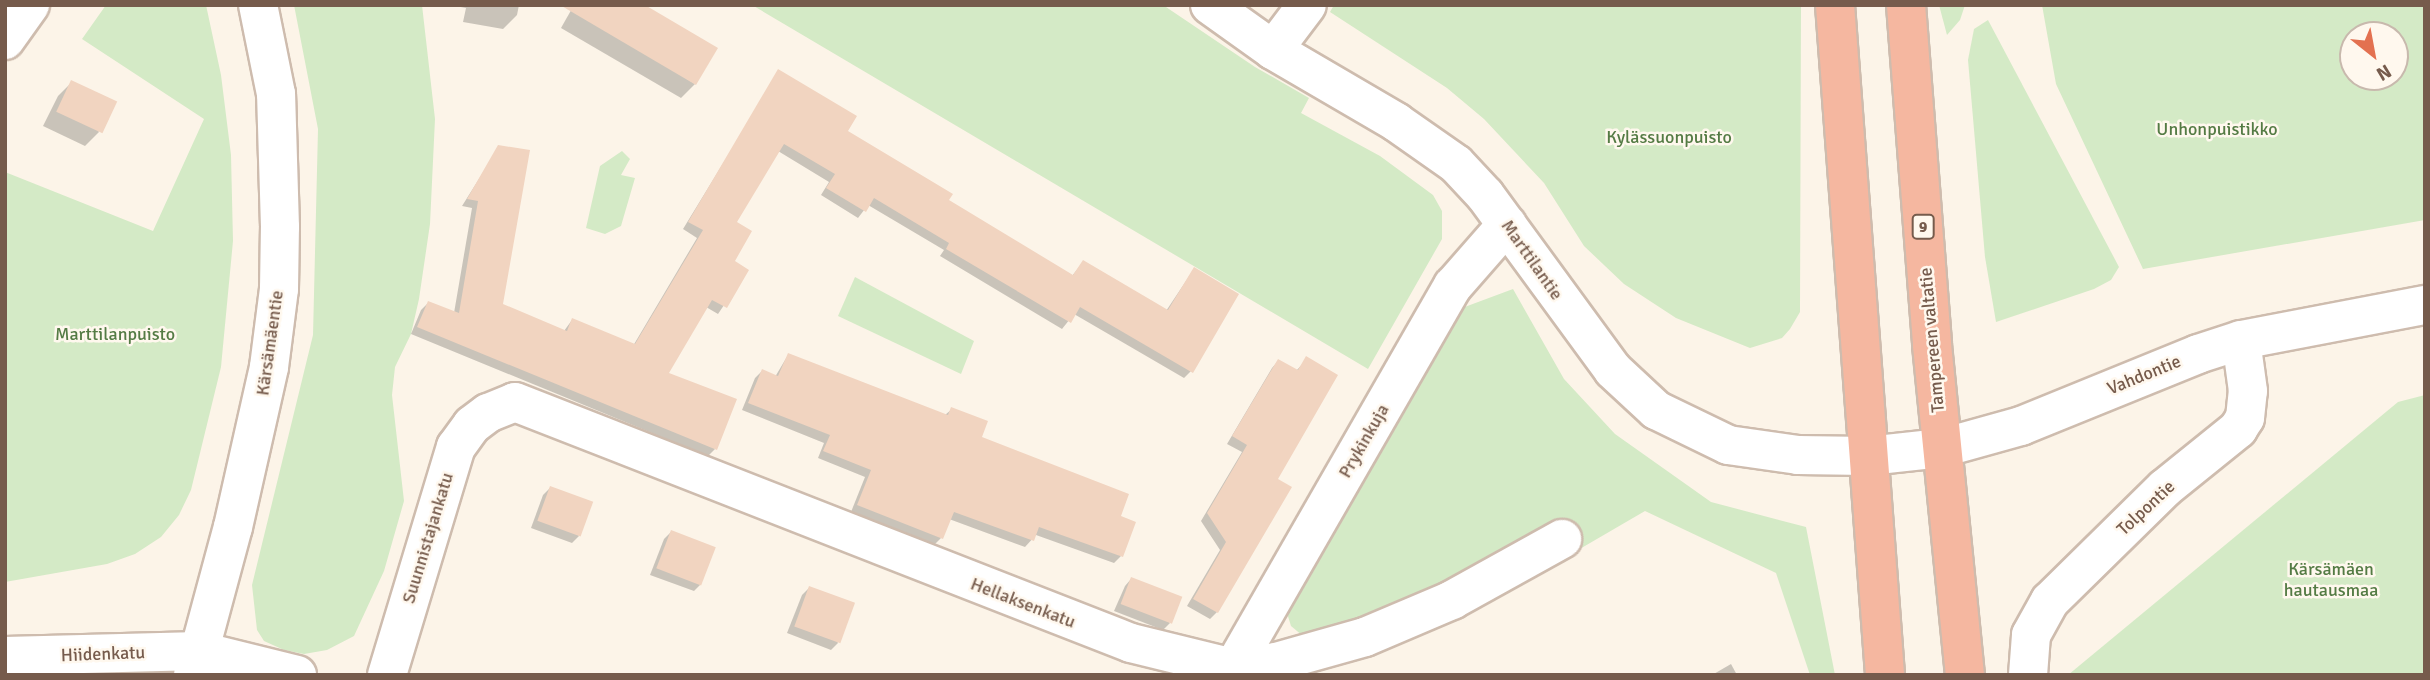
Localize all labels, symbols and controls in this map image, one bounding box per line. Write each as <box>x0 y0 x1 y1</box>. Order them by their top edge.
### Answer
north arrow <box>2339 21 2409 91</box>
text: N <box>2372 59 2396 86</box>
park label: Unhonpuistikko <box>2156 118 2278 140</box>
park label: Kylässuonpuisto <box>1606 126 1732 148</box>
road number: 9 <box>1911 215 1935 240</box>
street label: Marttilantie <box>1497 216 1567 304</box>
street label: Tampereen valtatie <box>1915 267 1949 413</box>
street label: Kärsämäentie <box>252 289 288 397</box>
park label: Marttilanpuisto <box>55 323 175 345</box>
street label: Vahdontie <box>2104 350 2184 400</box>
street label: Prykinkuja <box>1334 400 1394 482</box>
street label: Suunnistajankatu <box>398 470 458 606</box>
street label: Tolpontie <box>2113 476 2179 540</box>
park label: Kärsämäen hautausmaa <box>2284 559 2378 602</box>
street label: Hellaksenkatu <box>968 573 1078 633</box>
street label: Hiidenkatu <box>60 642 146 666</box>

